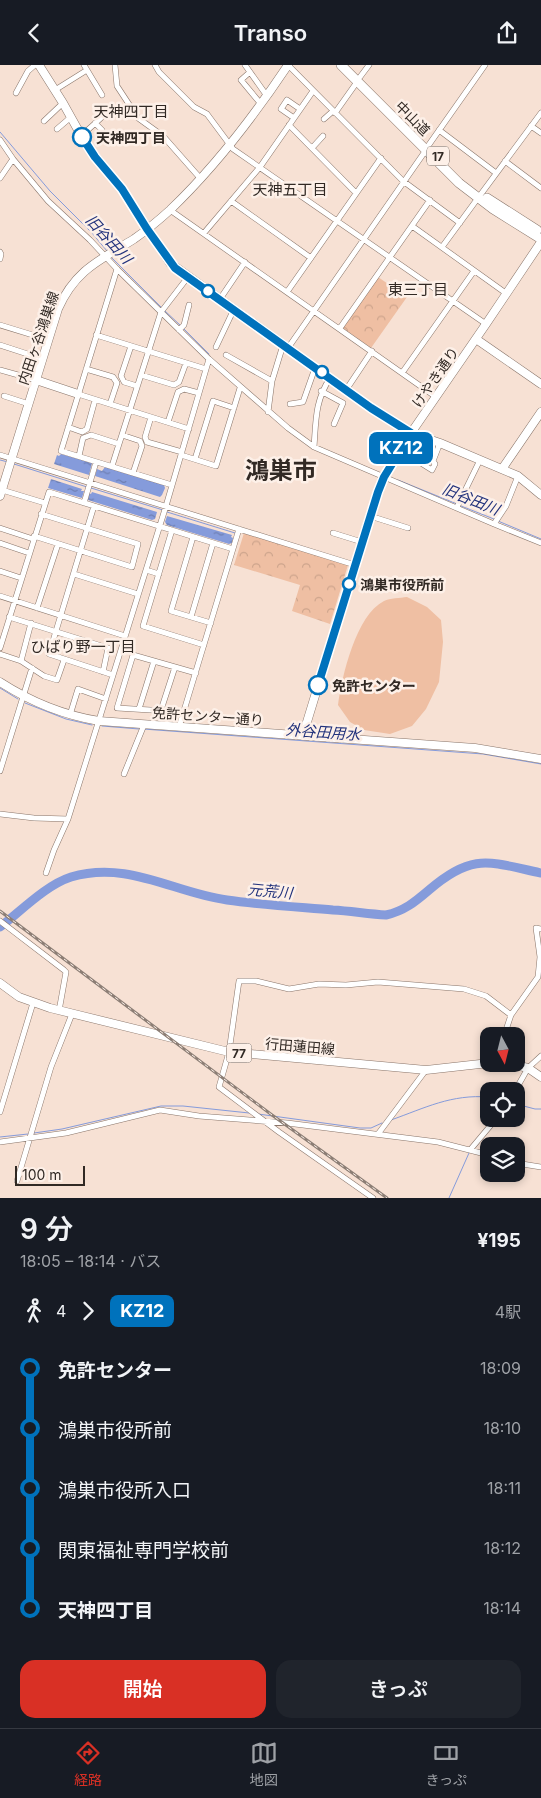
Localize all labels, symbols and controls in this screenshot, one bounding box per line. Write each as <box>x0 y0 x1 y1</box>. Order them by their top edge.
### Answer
icon: back <box>20 19 48 47</box>
icon: share <box>493 19 521 47</box>
text: Transo <box>234 20 307 46</box>
street label: 中山道 <box>392 97 434 139</box>
district label: 天神四丁目 <box>93 102 169 121</box>
marker: 天神四丁目 <box>72 127 92 147</box>
place label: 天神四丁目 <box>96 129 166 146</box>
road number: 17 <box>427 147 449 165</box>
district label: 天神五丁目 <box>252 180 328 199</box>
water label: 旧谷田川 <box>82 210 137 269</box>
district label: 東三丁目 <box>388 280 448 299</box>
unlabelled marker <box>201 284 215 298</box>
street label: 内田ヶ谷鴻巣線 <box>14 289 62 387</box>
street label: けやき通り <box>408 343 462 411</box>
unlabelled marker <box>315 365 329 379</box>
line badge: KZ12 <box>366 432 436 464</box>
text: KZ12 <box>379 437 423 458</box>
district label: 鴻巣市 <box>245 456 317 485</box>
water label: 旧谷田川 <box>440 479 504 520</box>
place label: 鴻巣市役所前 <box>360 576 444 593</box>
marker: 鴻巣市役所前 <box>342 577 356 591</box>
district label: ひばり野一丁目 <box>30 637 136 656</box>
marker: 免許センター <box>308 675 328 695</box>
place label: 免許センター <box>332 677 416 694</box>
street label: 免許センター通り <box>152 704 264 728</box>
water label: 外谷田用水 <box>285 720 363 744</box>
water label: 元荒川 <box>247 880 295 903</box>
north arrow <box>480 1027 525 1073</box>
map controls <box>480 1027 525 1182</box>
street label: 行田蓮田線 <box>264 1034 336 1058</box>
road number: 77 <box>226 1043 252 1063</box>
button: locate <box>480 1082 525 1127</box>
button: layers <box>480 1137 525 1182</box>
scale bar <box>15 1163 85 1186</box>
text: 100 m <box>22 1166 62 1183</box>
text: 9 分 <box>20 1212 73 1246</box>
text: ¥195 <box>477 1229 521 1252</box>
text: 18:05 – 18:14 · バス <box>20 1251 161 1271</box>
icon: walk <box>20 1297 48 1325</box>
icon: forward <box>74 1297 102 1325</box>
text: KZ12 <box>120 1300 164 1321</box>
text: 4 <box>56 1301 66 1321</box>
text: 4駅 <box>495 1302 521 1322</box>
text: 18:09 <box>480 1358 521 1378</box>
text: 免許センター <box>58 1359 172 1382</box>
text: 18:10 <box>483 1418 521 1438</box>
text: 鴻巣市役所前 <box>58 1419 172 1442</box>
text: 18:11 <box>487 1478 521 1498</box>
text: 鴻巣市役所入口 <box>58 1479 191 1502</box>
text: 18:12 <box>484 1538 521 1558</box>
text: 関東福祉専門学校前 <box>58 1539 229 1562</box>
text: 18:14 <box>483 1598 521 1618</box>
text: 天神四丁目 <box>58 1599 153 1622</box>
button: 開始 <box>20 1660 266 1718</box>
button: きっぷ <box>276 1660 521 1718</box>
tab: 経路 <box>74 1739 102 1789</box>
tab: 地図 <box>250 1739 278 1789</box>
tab: きっぷ <box>426 1739 467 1789</box>

